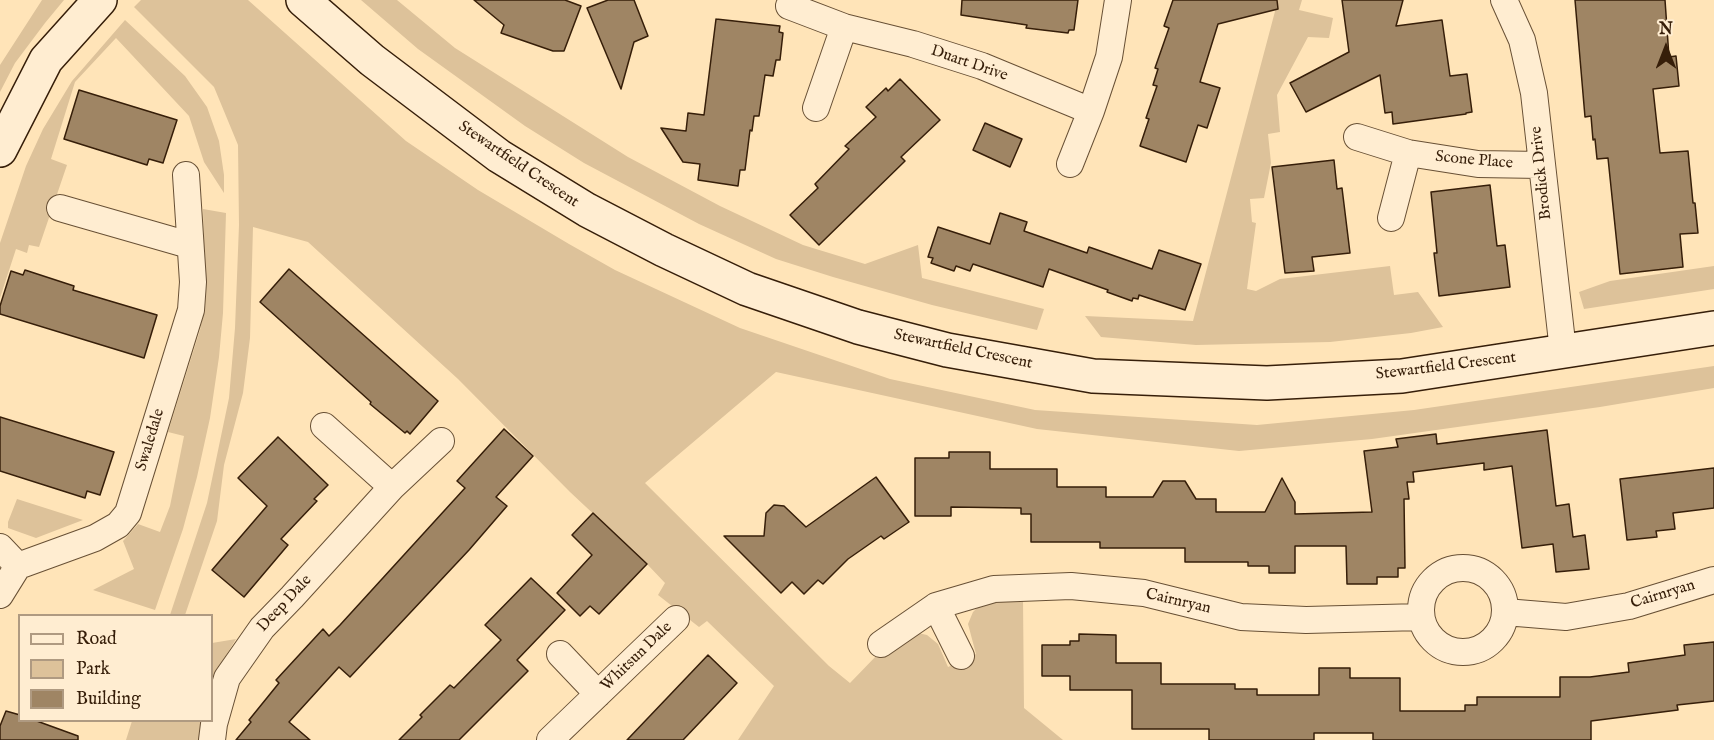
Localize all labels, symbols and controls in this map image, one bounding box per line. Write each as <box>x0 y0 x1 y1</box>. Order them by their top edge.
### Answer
north arrow <box>1636 18 1696 78</box>
text: N <box>1659 20 1673 40</box>
street label: Duart Drive <box>928 42 1010 86</box>
street label: Stewartfield Crescent <box>454 118 582 212</box>
street label: Brodick Drive <box>1528 125 1556 221</box>
street label: Scone Place <box>1434 148 1514 174</box>
street label: Stewartfield Crescent <box>892 326 1034 374</box>
street label: Stewartfield Crescent <box>1375 349 1517 385</box>
street label: Swaledale <box>132 407 170 473</box>
street label: Deep Dale <box>254 571 316 637</box>
street label: Cairnryan <box>1629 576 1697 614</box>
street label: Cairnryan <box>1144 585 1212 619</box>
legend <box>18 614 213 722</box>
street label: Whitsun Dale <box>597 618 677 696</box>
text: Road <box>76 628 117 651</box>
text: Park <box>76 658 110 681</box>
text: Building <box>76 688 141 711</box>

